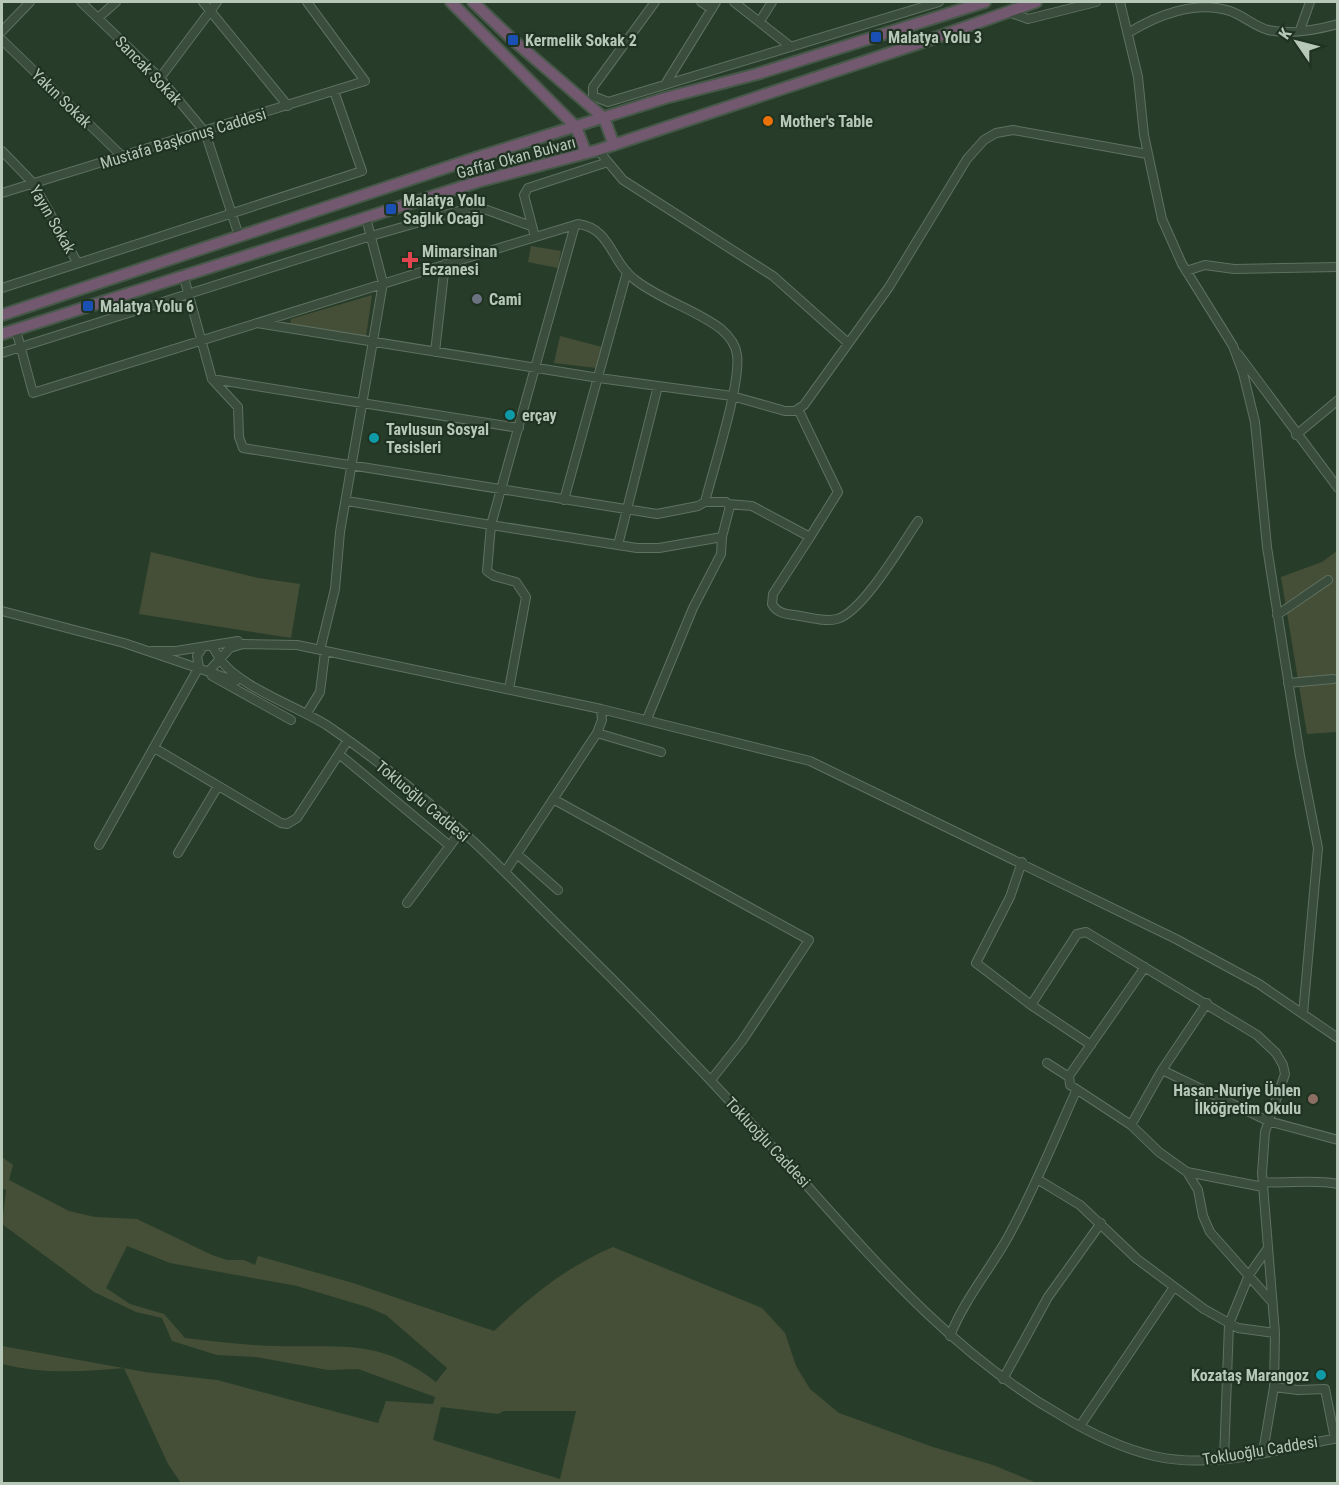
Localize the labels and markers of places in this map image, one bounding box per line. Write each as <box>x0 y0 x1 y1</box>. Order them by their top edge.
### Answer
place label: Malatya Yolu 3 <box>888 28 982 47</box>
marker: Malatya Yolu 3 <box>869 30 883 44</box>
place label: Kermelik Sokak 2 <box>525 31 637 50</box>
marker: Kermelik Sokak 2 <box>506 33 520 47</box>
place label: Mother's Table <box>780 112 873 131</box>
marker: Mother's Table <box>761 114 775 128</box>
place label: Malatya Yolu Sağlık Ocağı <box>403 191 486 228</box>
marker: Malatya Yolu Sağlık Ocağı <box>384 202 398 216</box>
place label: Mimarsinan Eczanesi <box>422 242 498 279</box>
marker: Mimarsinan Eczanesi <box>403 253 417 267</box>
place label: Cami <box>489 290 522 309</box>
marker: Cami <box>470 292 484 306</box>
place label: Malatya Yolu 6 <box>100 297 194 316</box>
marker: Malatya Yolu 6 <box>81 299 95 313</box>
place label: erçay <box>522 406 557 425</box>
marker: erçay <box>503 408 517 422</box>
place label: Tavlusun Sosyal Tesisleri <box>386 420 489 457</box>
marker: Tavlusun Sosyal Tesisleri <box>367 431 381 445</box>
place label: Hasan-Nuriye Ünlen İlköğretim Okulu <box>1173 1081 1301 1118</box>
marker: Hasan-Nuriye Ünlen İlköğretim Okulu <box>1306 1092 1320 1106</box>
place label: Kozataş Marangoz <box>1191 1366 1309 1385</box>
marker: Kozataş Marangoz <box>1314 1368 1328 1382</box>

